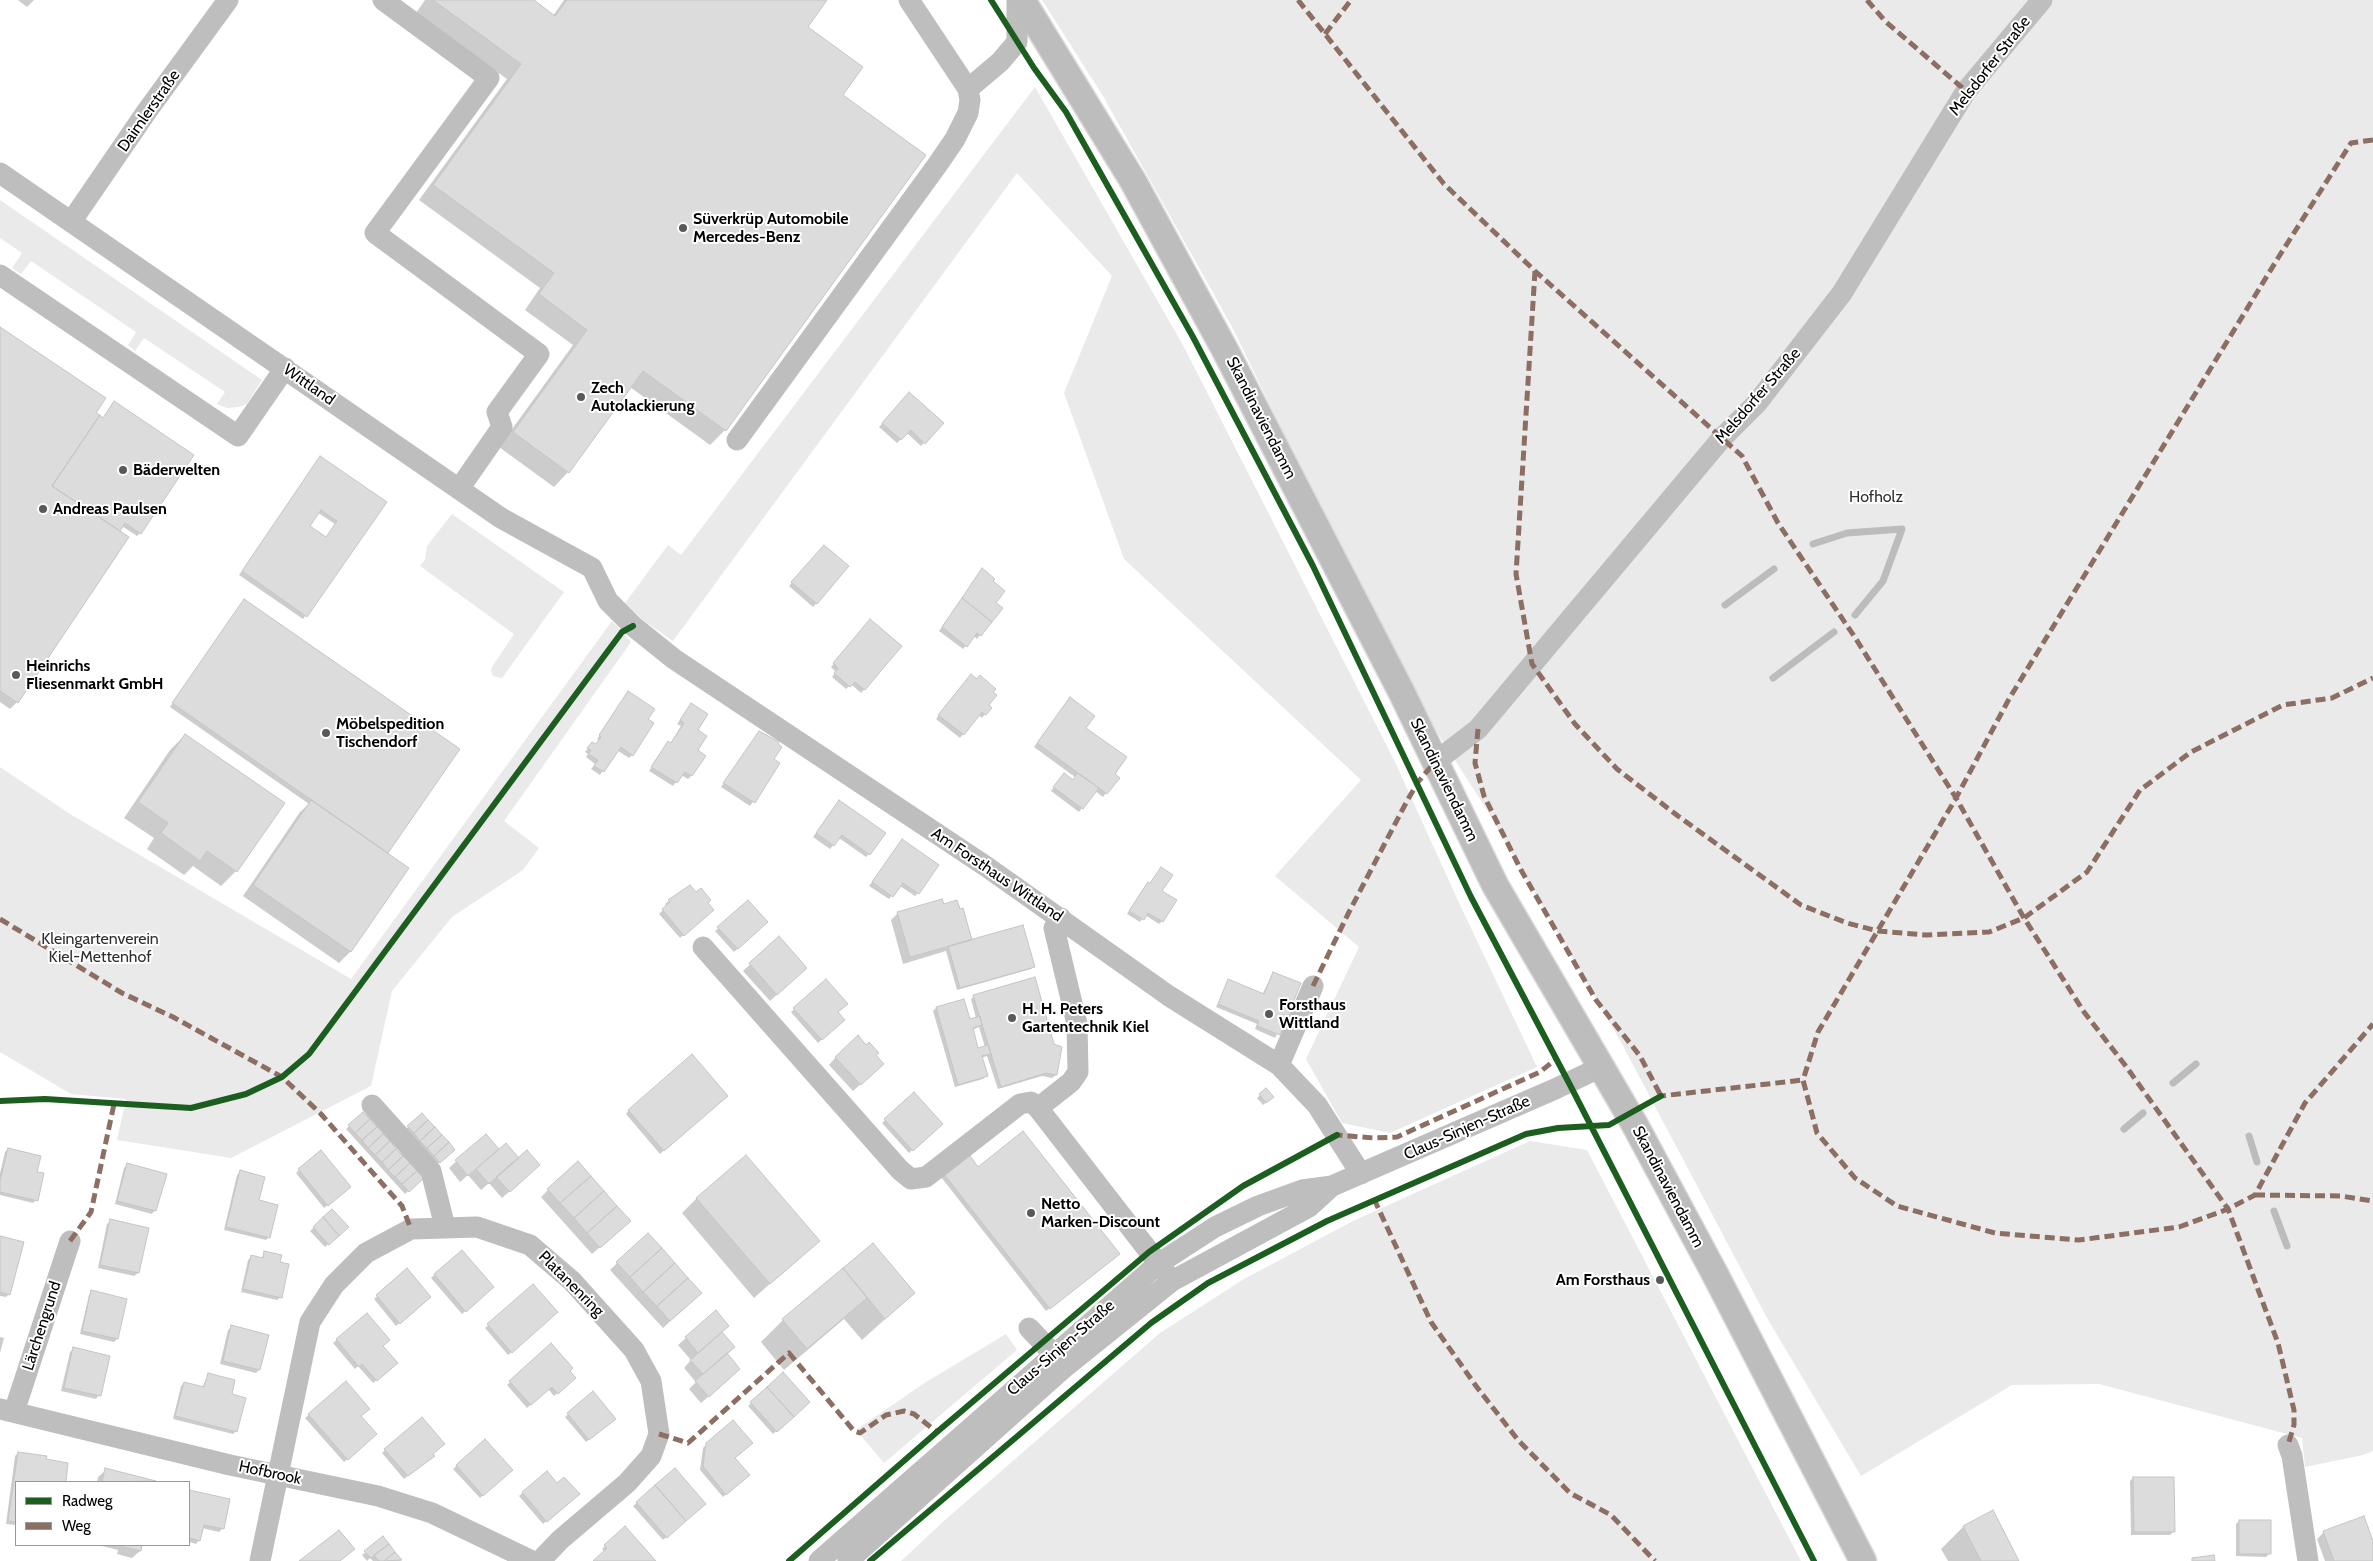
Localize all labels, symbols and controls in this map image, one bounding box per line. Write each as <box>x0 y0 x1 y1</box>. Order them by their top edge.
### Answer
street label: Melsdorfer Straße <box>1945 13 2035 119</box>
street label: Daimlerstraße <box>114 66 184 156</box>
place label: Süverkrüp Automobile Mercedes-Benz <box>693 209 849 247</box>
marker: Süverkrüp Automobile Mercedes-Benz <box>677 222 689 234</box>
street label: Melsdorfer Straße <box>1711 344 1805 448</box>
street label: Skandinaviendamm <box>1222 354 1300 482</box>
street label: Wittland <box>280 360 338 410</box>
place label: Zech Autolackierung <box>591 378 694 416</box>
marker: Zech Autolackierung <box>575 391 587 403</box>
place label: Bäderwelten <box>133 460 220 480</box>
marker: Bäderwelten <box>117 464 129 476</box>
park label: Hofholz <box>1849 487 1903 507</box>
place label: Andreas Paulsen <box>53 499 167 519</box>
marker: Andreas Paulsen <box>37 503 49 515</box>
place label: Heinrichs Fliesenmarkt GmbH <box>26 656 163 694</box>
marker: Heinrichs Fliesenmarkt GmbH <box>10 669 22 681</box>
place label: Möbelspedition Tischendorf <box>336 714 444 752</box>
street label: Skandinaviendamm <box>1406 715 1482 845</box>
marker: Möbelspedition Tischendorf <box>320 727 332 739</box>
street label: Am Forsthaus Wittland <box>928 824 1066 926</box>
park label: Kleingartenverein Kiel-Mettenhof <box>41 929 159 967</box>
place label: Forsthaus Wittland <box>1279 995 1346 1033</box>
place label: H. H. Peters Gartentechnik Kiel <box>1022 999 1149 1037</box>
marker: Forsthaus Wittland <box>1263 1008 1275 1020</box>
marker: H. H. Peters Gartentechnik Kiel <box>1006 1012 1018 1024</box>
street label: Claus-Sinjen-Straße <box>1401 1092 1533 1164</box>
street label: Skandinaviendamm <box>1628 1123 1708 1251</box>
place label: Netto Marken-Discount <box>1041 1194 1160 1232</box>
marker: Netto Marken-Discount <box>1025 1207 1037 1219</box>
street label: Platanenring <box>534 1247 608 1321</box>
place label: Am Forsthaus <box>1556 1270 1650 1290</box>
marker: Am Forsthaus <box>1654 1274 1666 1286</box>
street label: Lärchengrund <box>19 1279 65 1373</box>
street label: Claus-Sinjen-Straße <box>1003 1296 1119 1400</box>
street label: Hofbrook <box>237 1457 303 1489</box>
legend <box>15 1481 190 1546</box>
text: Radweg <box>62 1492 112 1510</box>
text: Weg <box>62 1517 91 1535</box>

